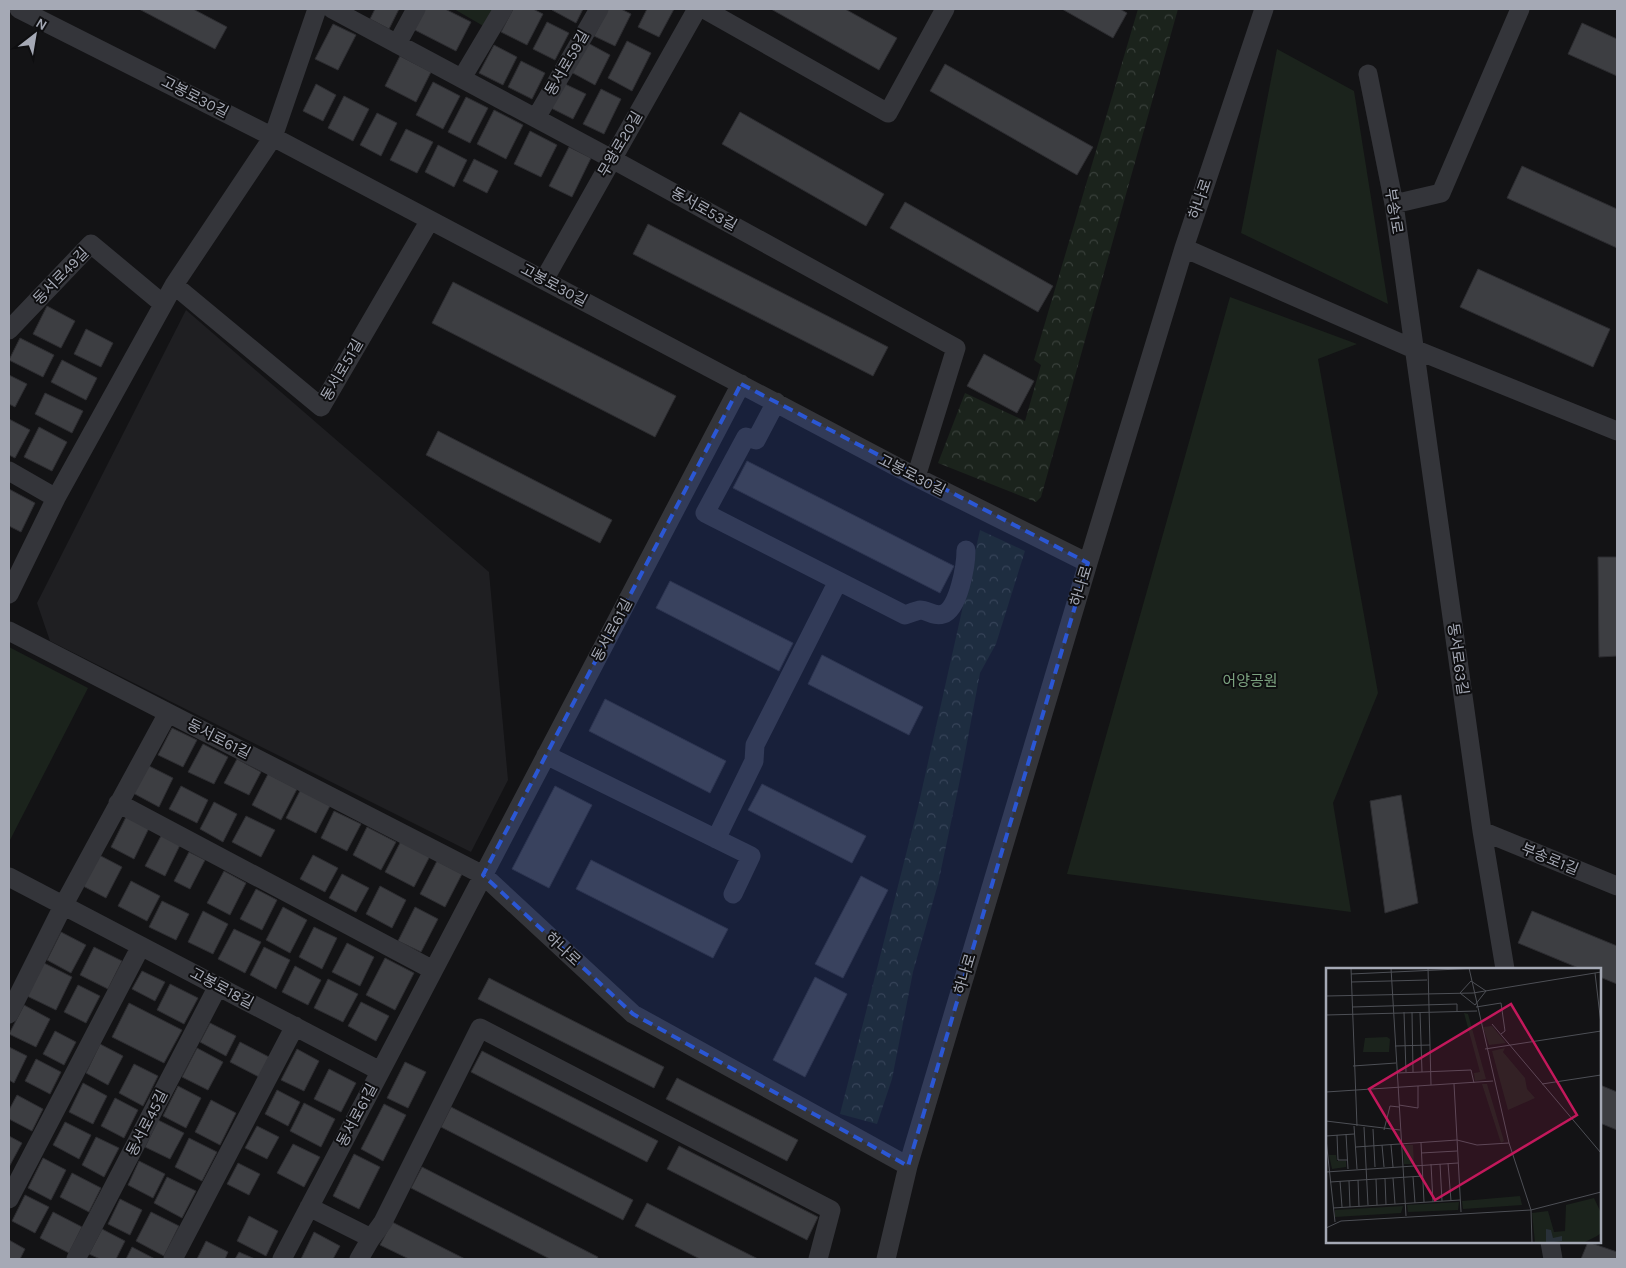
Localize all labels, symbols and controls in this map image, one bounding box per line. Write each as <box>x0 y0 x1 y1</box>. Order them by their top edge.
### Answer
north arrow <box>10 10 60 60</box>
text: N <box>33 14 50 34</box>
street label: 동서로59길 <box>541 27 593 99</box>
street label: 고봉로30길 <box>158 72 232 122</box>
street label: 무왕로20길 <box>594 108 646 180</box>
street label: 하나로 <box>1185 176 1215 222</box>
street label: 동서로53길 <box>668 184 740 234</box>
street label: 부송1로 <box>1381 187 1407 235</box>
street label: 동서로49길 <box>29 244 93 308</box>
street label: 고봉로30길 <box>518 260 590 310</box>
street label: 동서로51길 <box>317 336 367 404</box>
street label: 고봉로30길 <box>875 450 949 500</box>
street label: 하나로 <box>1066 564 1096 608</box>
street label: 동서로61길 <box>588 595 636 665</box>
street label: 동서로63길 <box>1444 622 1472 696</box>
park label: 어양공원 <box>1222 672 1278 690</box>
street label: 동서로61길 <box>184 715 254 763</box>
street label: 부송로1길 <box>1519 839 1581 879</box>
street label: 하나로 <box>542 928 584 970</box>
street label: 하나로 <box>950 952 980 996</box>
street label: 고봉로18길 <box>187 964 257 1012</box>
inset map <box>1326 968 1601 1243</box>
street label: 동서로61길 <box>333 1080 381 1150</box>
street label: 동서로45길 <box>123 1087 171 1159</box>

